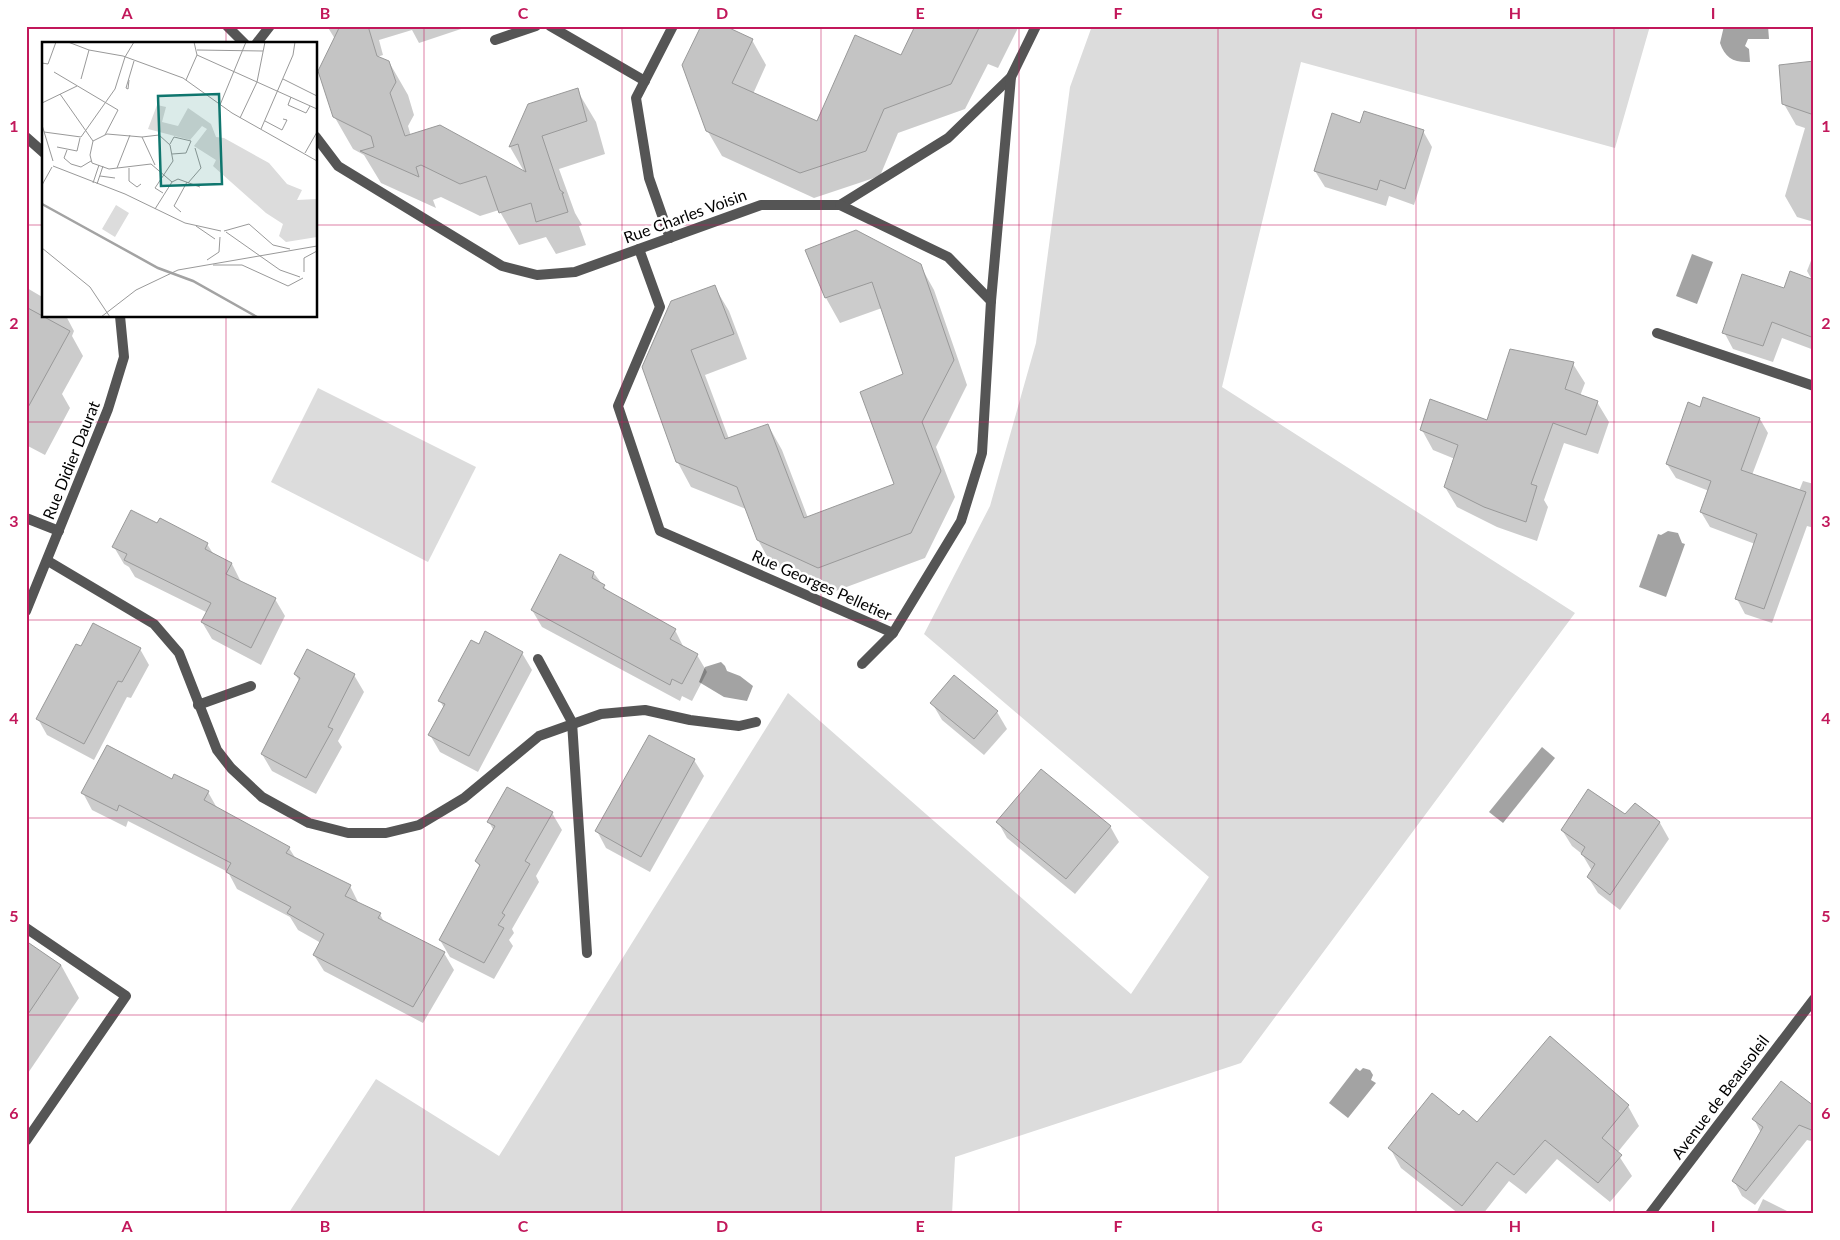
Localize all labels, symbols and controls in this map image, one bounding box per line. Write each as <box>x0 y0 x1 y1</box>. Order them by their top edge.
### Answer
text: A <box>120 3 133 22</box>
text: B <box>320 3 330 22</box>
text: C <box>518 3 529 22</box>
text: D <box>716 3 728 22</box>
text: E <box>915 3 925 22</box>
text: F <box>1113 3 1123 22</box>
text: G <box>1311 3 1323 22</box>
text: H <box>1509 3 1521 22</box>
text: I <box>1711 3 1715 22</box>
inset map <box>42 42 318 318</box>
text: 1 <box>9 116 19 135</box>
text: 1 <box>1821 116 1831 135</box>
street label: Rue Charles Voisin <box>621 184 749 247</box>
text: 2 <box>9 313 19 332</box>
text: 2 <box>1821 313 1831 332</box>
street label: Rue Didier Daurat <box>38 398 103 522</box>
text: 3 <box>9 511 19 530</box>
text: 3 <box>1821 511 1831 530</box>
street label: Rue Georges Pelletier <box>749 545 895 624</box>
text: 4 <box>9 708 19 727</box>
text: 4 <box>1821 708 1831 727</box>
text: 5 <box>9 906 19 925</box>
text: 5 <box>1821 906 1831 925</box>
street label: Avenue de Beausoleil <box>1667 1031 1772 1162</box>
text: 6 <box>9 1103 19 1122</box>
text: 6 <box>1821 1103 1831 1122</box>
text: A <box>120 1216 133 1235</box>
text: B <box>320 1216 330 1235</box>
text: C <box>518 1216 529 1235</box>
text: D <box>716 1216 728 1235</box>
text: E <box>915 1216 925 1235</box>
text: F <box>1113 1216 1123 1235</box>
text: G <box>1311 1216 1323 1235</box>
text: H <box>1509 1216 1521 1235</box>
text: I <box>1711 1216 1715 1235</box>

